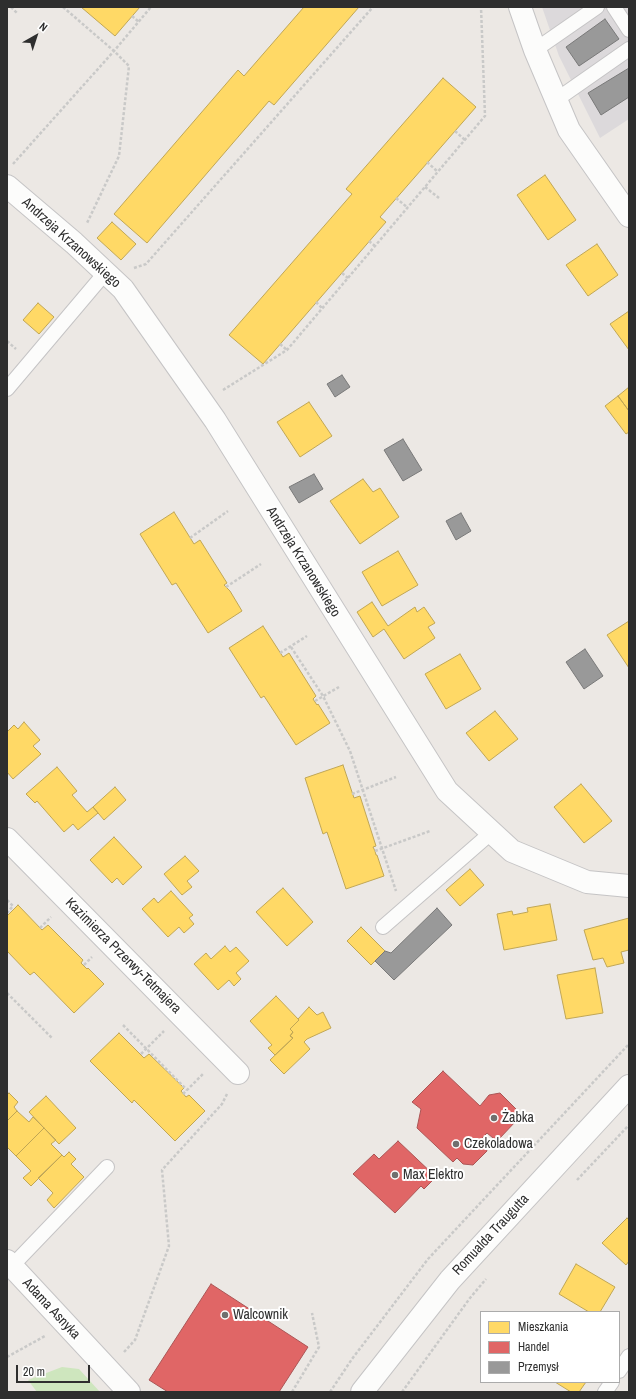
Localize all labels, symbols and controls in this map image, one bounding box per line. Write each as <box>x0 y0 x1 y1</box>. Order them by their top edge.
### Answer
north arrow <box>16 16 56 56</box>
text: N <box>37 19 50 34</box>
street label: Andrzeja Krzanowskiego <box>18 194 124 292</box>
street label: Andrzeja Krzanowskiego <box>262 504 344 620</box>
street label: Kazimierza Przerwy-Tetmajera <box>62 895 184 1017</box>
place label: Żabka <box>502 1110 534 1126</box>
marker: Żabka <box>489 1113 499 1123</box>
place label: Czekoladowa <box>464 1136 533 1152</box>
marker: Czekoladowa <box>451 1139 461 1149</box>
place label: Max Elektro <box>403 1167 464 1183</box>
marker: Max Elektro <box>390 1170 400 1180</box>
street label: Romualda Traugutta <box>449 1191 533 1279</box>
street label: Adama Asnyka <box>19 1275 83 1343</box>
place label: Walcownik <box>233 1307 288 1323</box>
marker: Walcownik <box>220 1310 230 1320</box>
legend <box>480 1311 620 1383</box>
text: Mieszkania <box>518 1319 568 1335</box>
text: Handel <box>518 1339 549 1355</box>
scale bar <box>18 1357 92 1383</box>
text: Przemysł <box>518 1359 558 1375</box>
text: 20 m <box>23 1364 45 1380</box>

